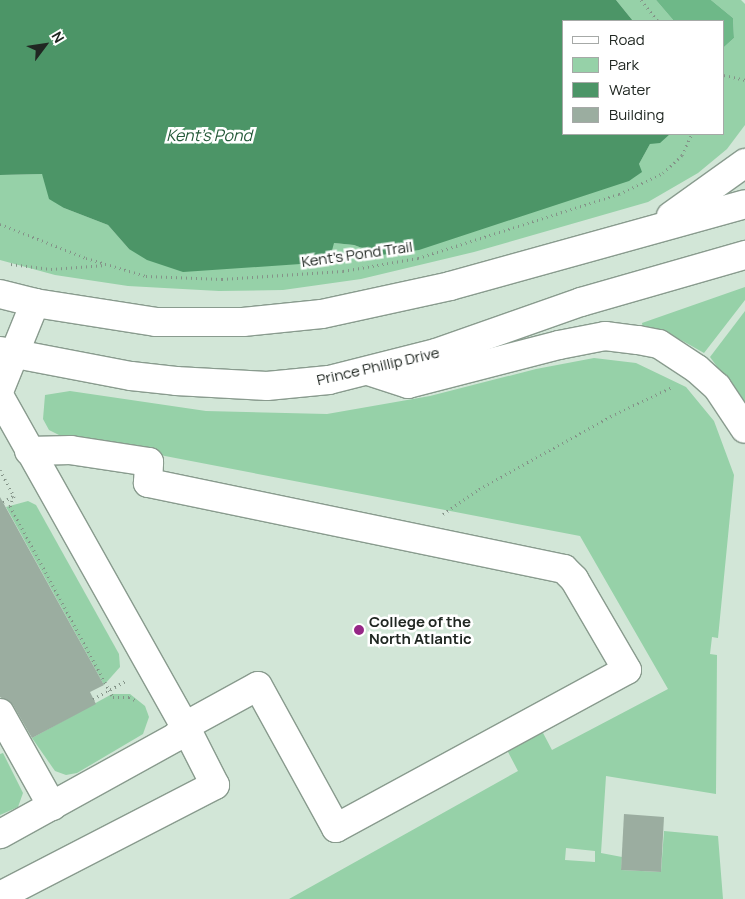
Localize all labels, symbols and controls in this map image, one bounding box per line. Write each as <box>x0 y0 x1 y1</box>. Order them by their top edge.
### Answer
north arrow <box>20 20 70 70</box>
legend <box>562 20 725 135</box>
text: N <box>48 28 69 46</box>
text: Road <box>609 29 645 50</box>
text: Park <box>609 54 639 75</box>
text: Water <box>609 79 651 100</box>
text: Building <box>609 104 664 125</box>
water label: Kent's Pond <box>166 125 252 145</box>
street label: Kent's Pond Trail <box>300 237 414 271</box>
street label: Prince Phillip Drive <box>315 343 441 389</box>
place label: College of the North Atlantic <box>369 612 472 647</box>
marker: College of the North Atlantic <box>353 624 365 636</box>

